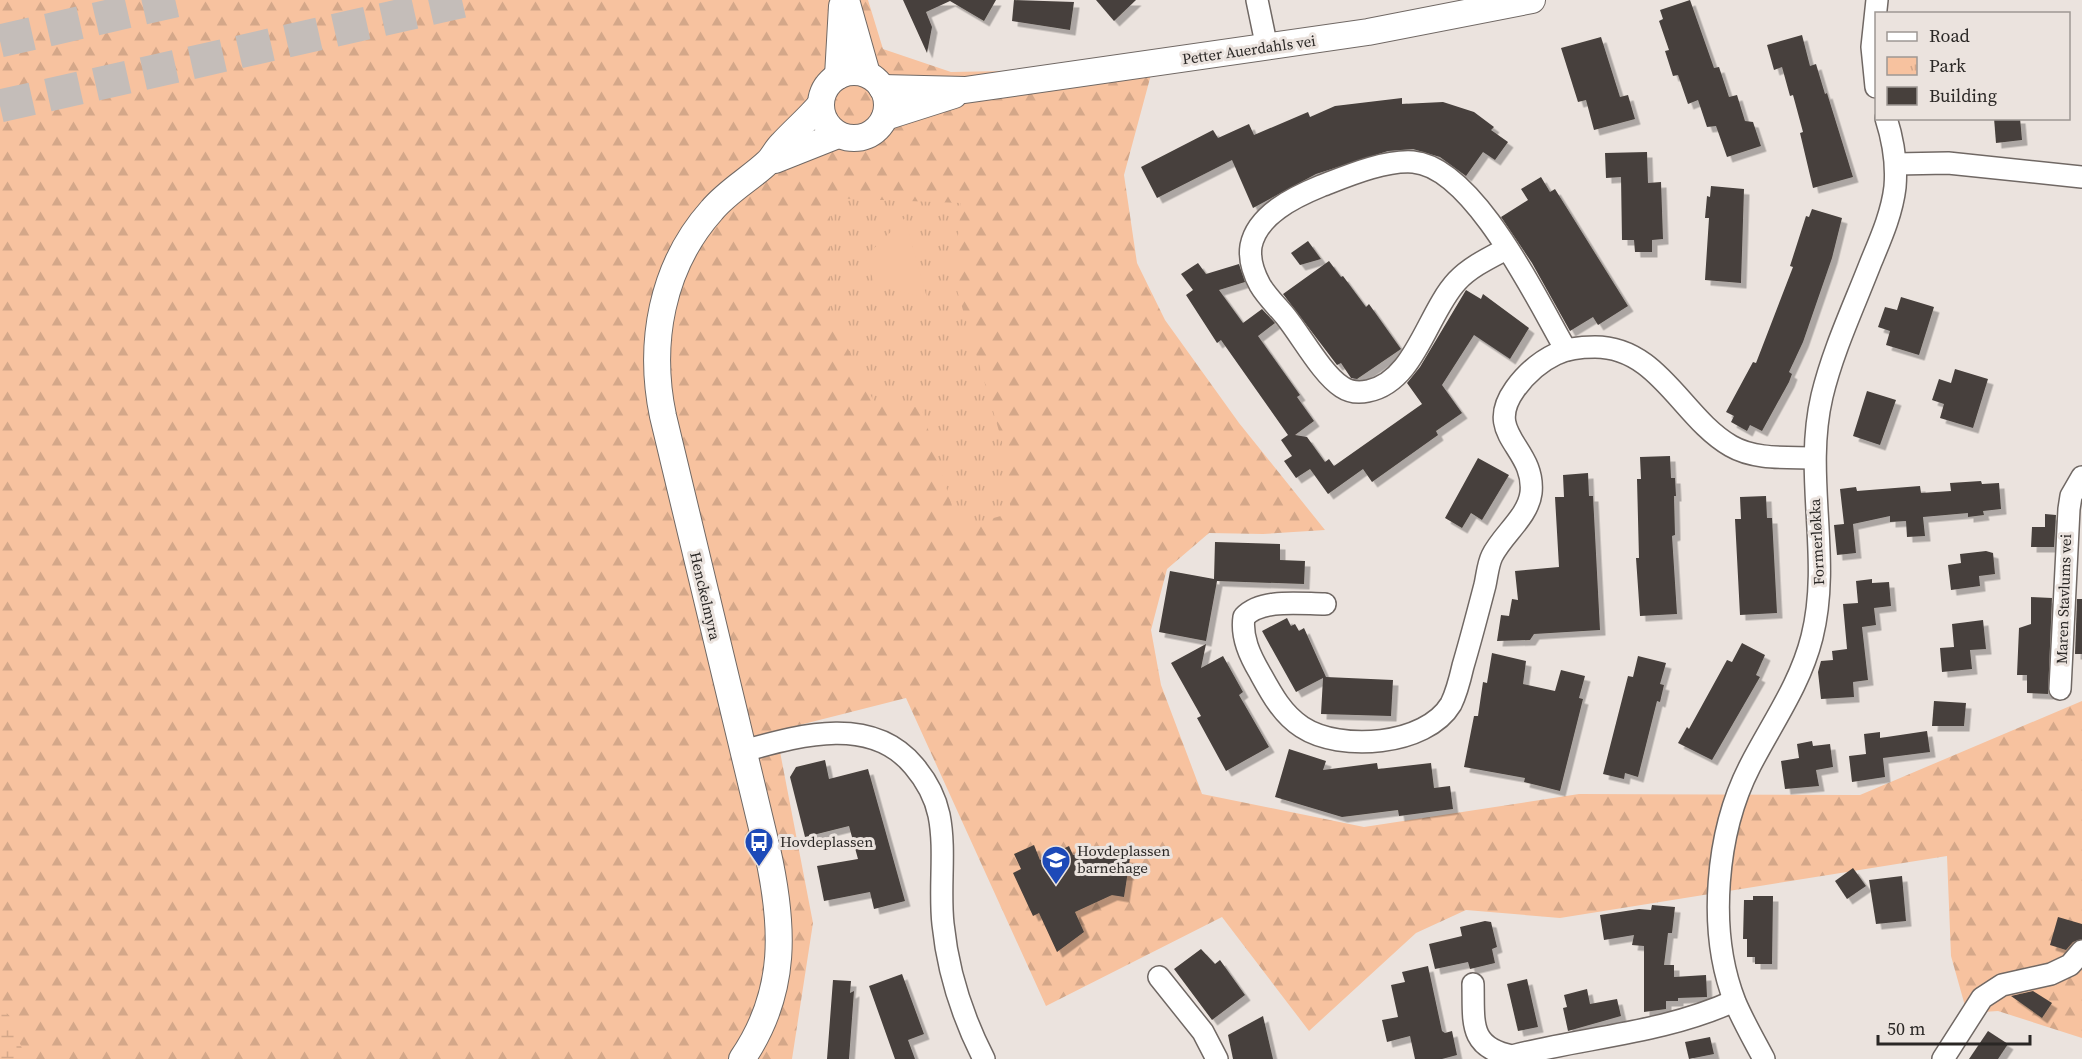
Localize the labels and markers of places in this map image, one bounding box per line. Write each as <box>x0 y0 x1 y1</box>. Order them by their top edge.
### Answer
bus stop icon: Hovdeplassen <box>743 826 775 868</box>
place label: Hovdeplassen <box>780 831 873 852</box>
place label: Hovdeplassen barnehage <box>1077 840 1170 878</box>
school or university icon: Hovdeplassen barnehage <box>1040 844 1072 886</box>

